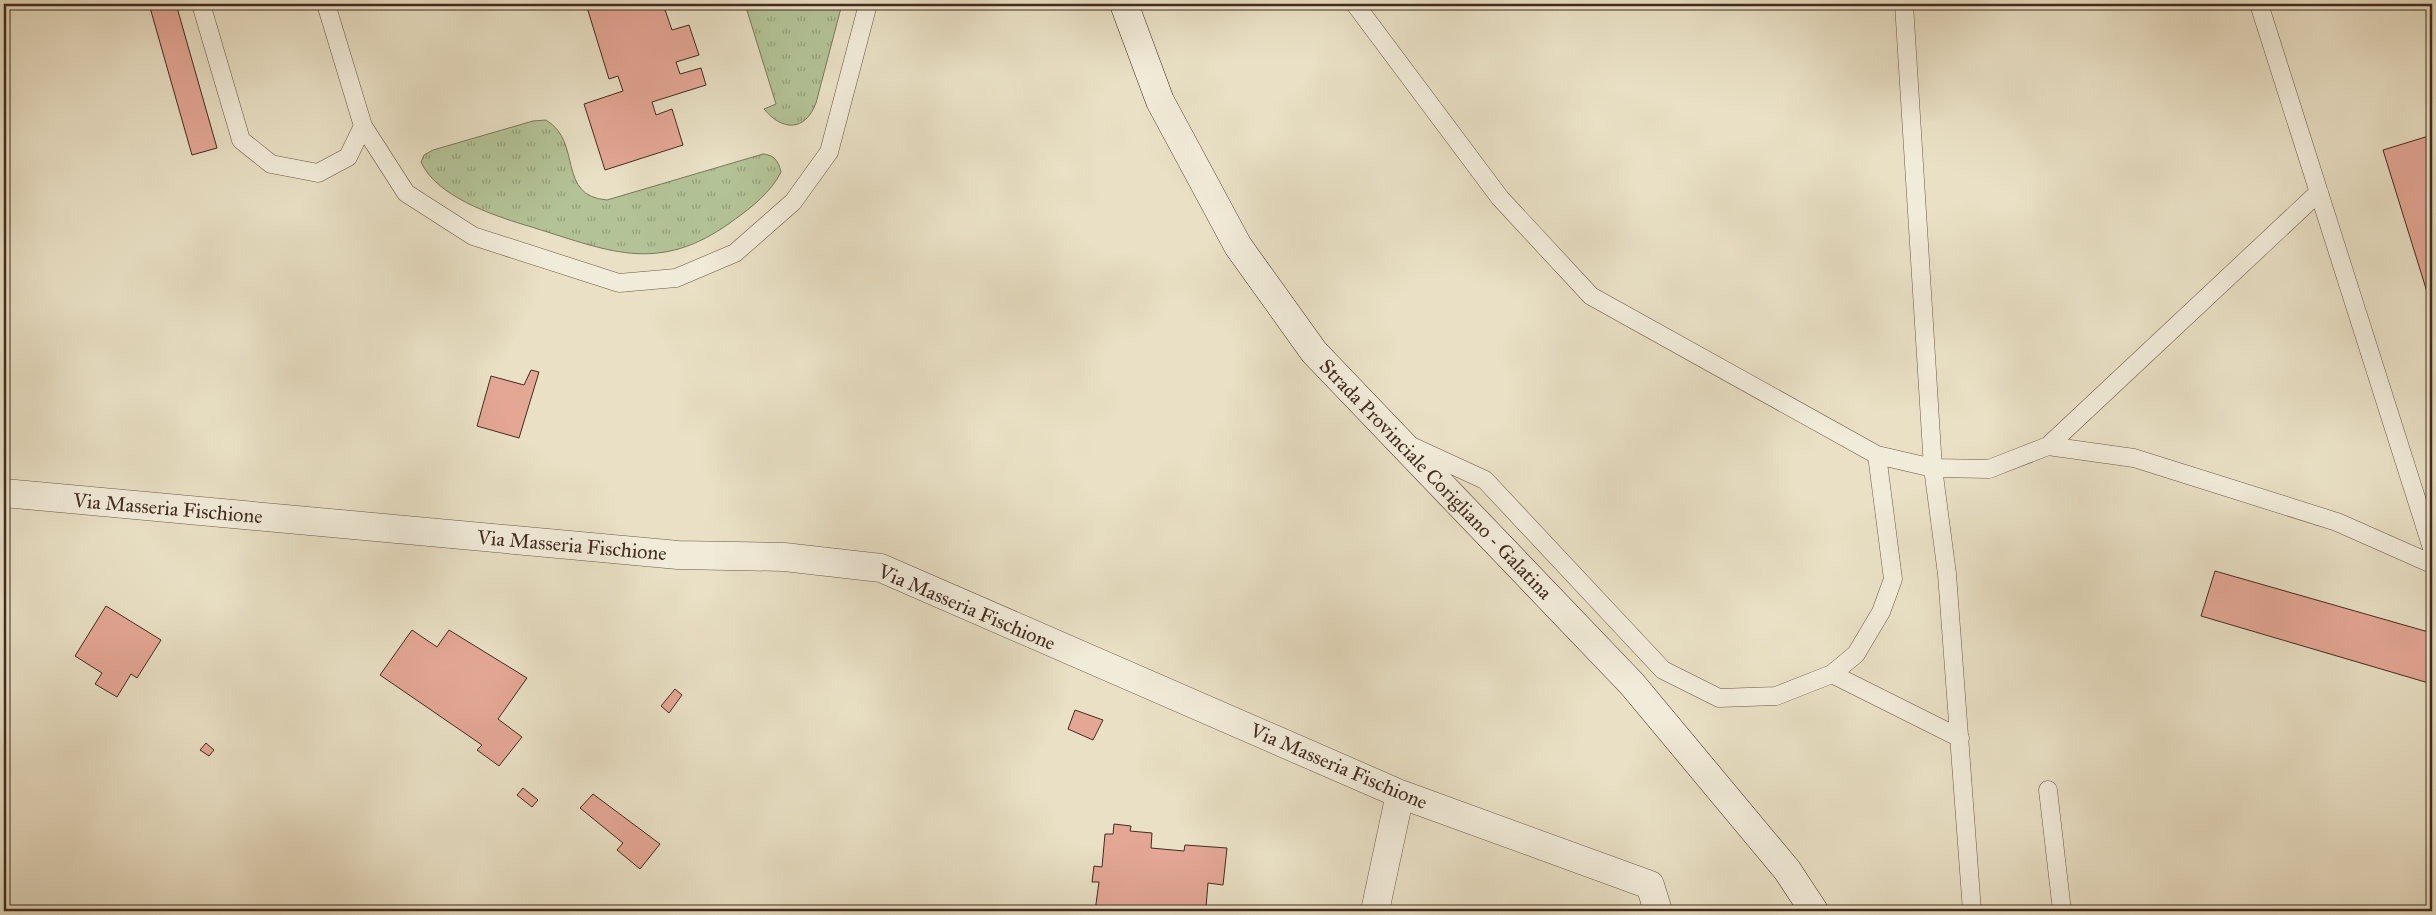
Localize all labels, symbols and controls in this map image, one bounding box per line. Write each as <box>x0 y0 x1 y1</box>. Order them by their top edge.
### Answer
street label: Strada Provinciale Corigliano - Galatina <box>1314 354 1558 605</box>
street label: Via Masseria Fischione <box>71 488 264 528</box>
street label: Via Masseria Fischione <box>475 525 668 565</box>
street label: Via Masseria Fischione <box>874 558 1059 655</box>
street label: Via Masseria Fischione <box>1246 717 1431 814</box>

